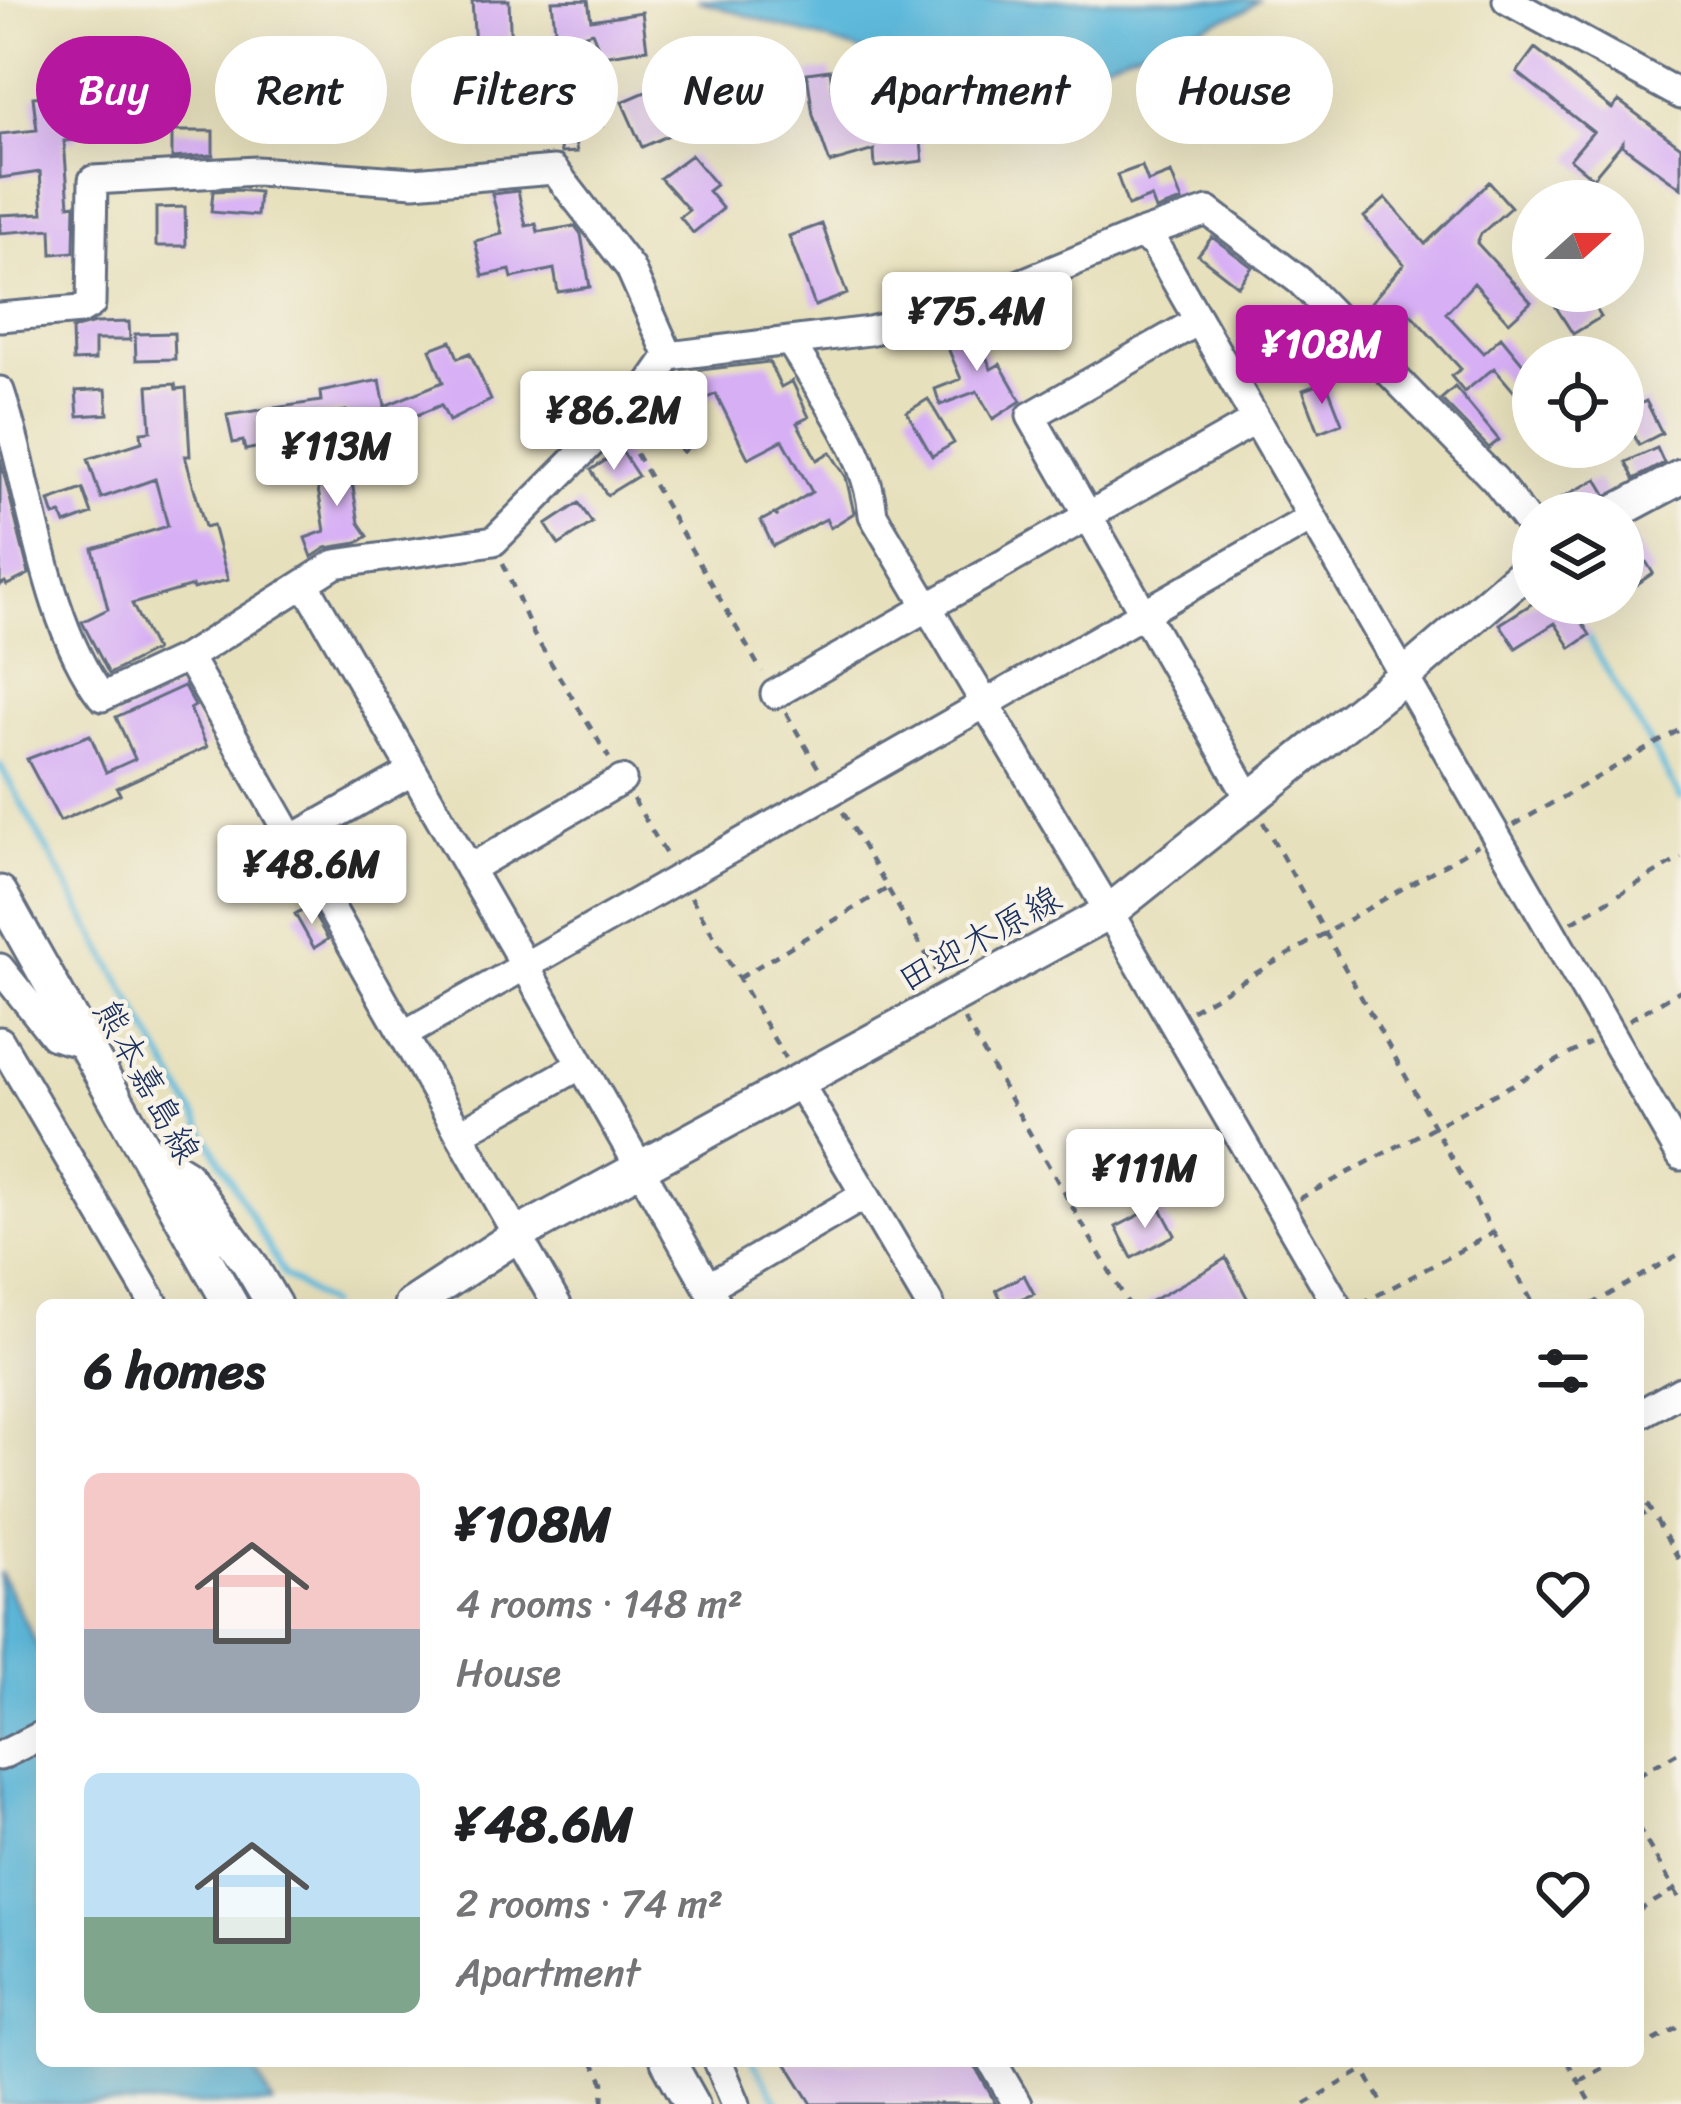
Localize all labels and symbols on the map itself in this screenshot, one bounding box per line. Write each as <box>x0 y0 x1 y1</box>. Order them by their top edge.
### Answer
north arrow <box>1512 180 1644 312</box>
pin: ¥75.4M <box>879 272 1075 374</box>
pin: ¥108M <box>1238 305 1406 407</box>
pin: ¥86.2M <box>516 371 712 473</box>
pin: ¥113M <box>253 407 421 509</box>
pin: ¥48.6M <box>214 825 410 927</box>
street label: 田迎木原線 <box>885 867 1074 1010</box>
street label: 熊本嘉島線 <box>76 987 219 1176</box>
pin: ¥111M <box>1061 1129 1229 1231</box>

